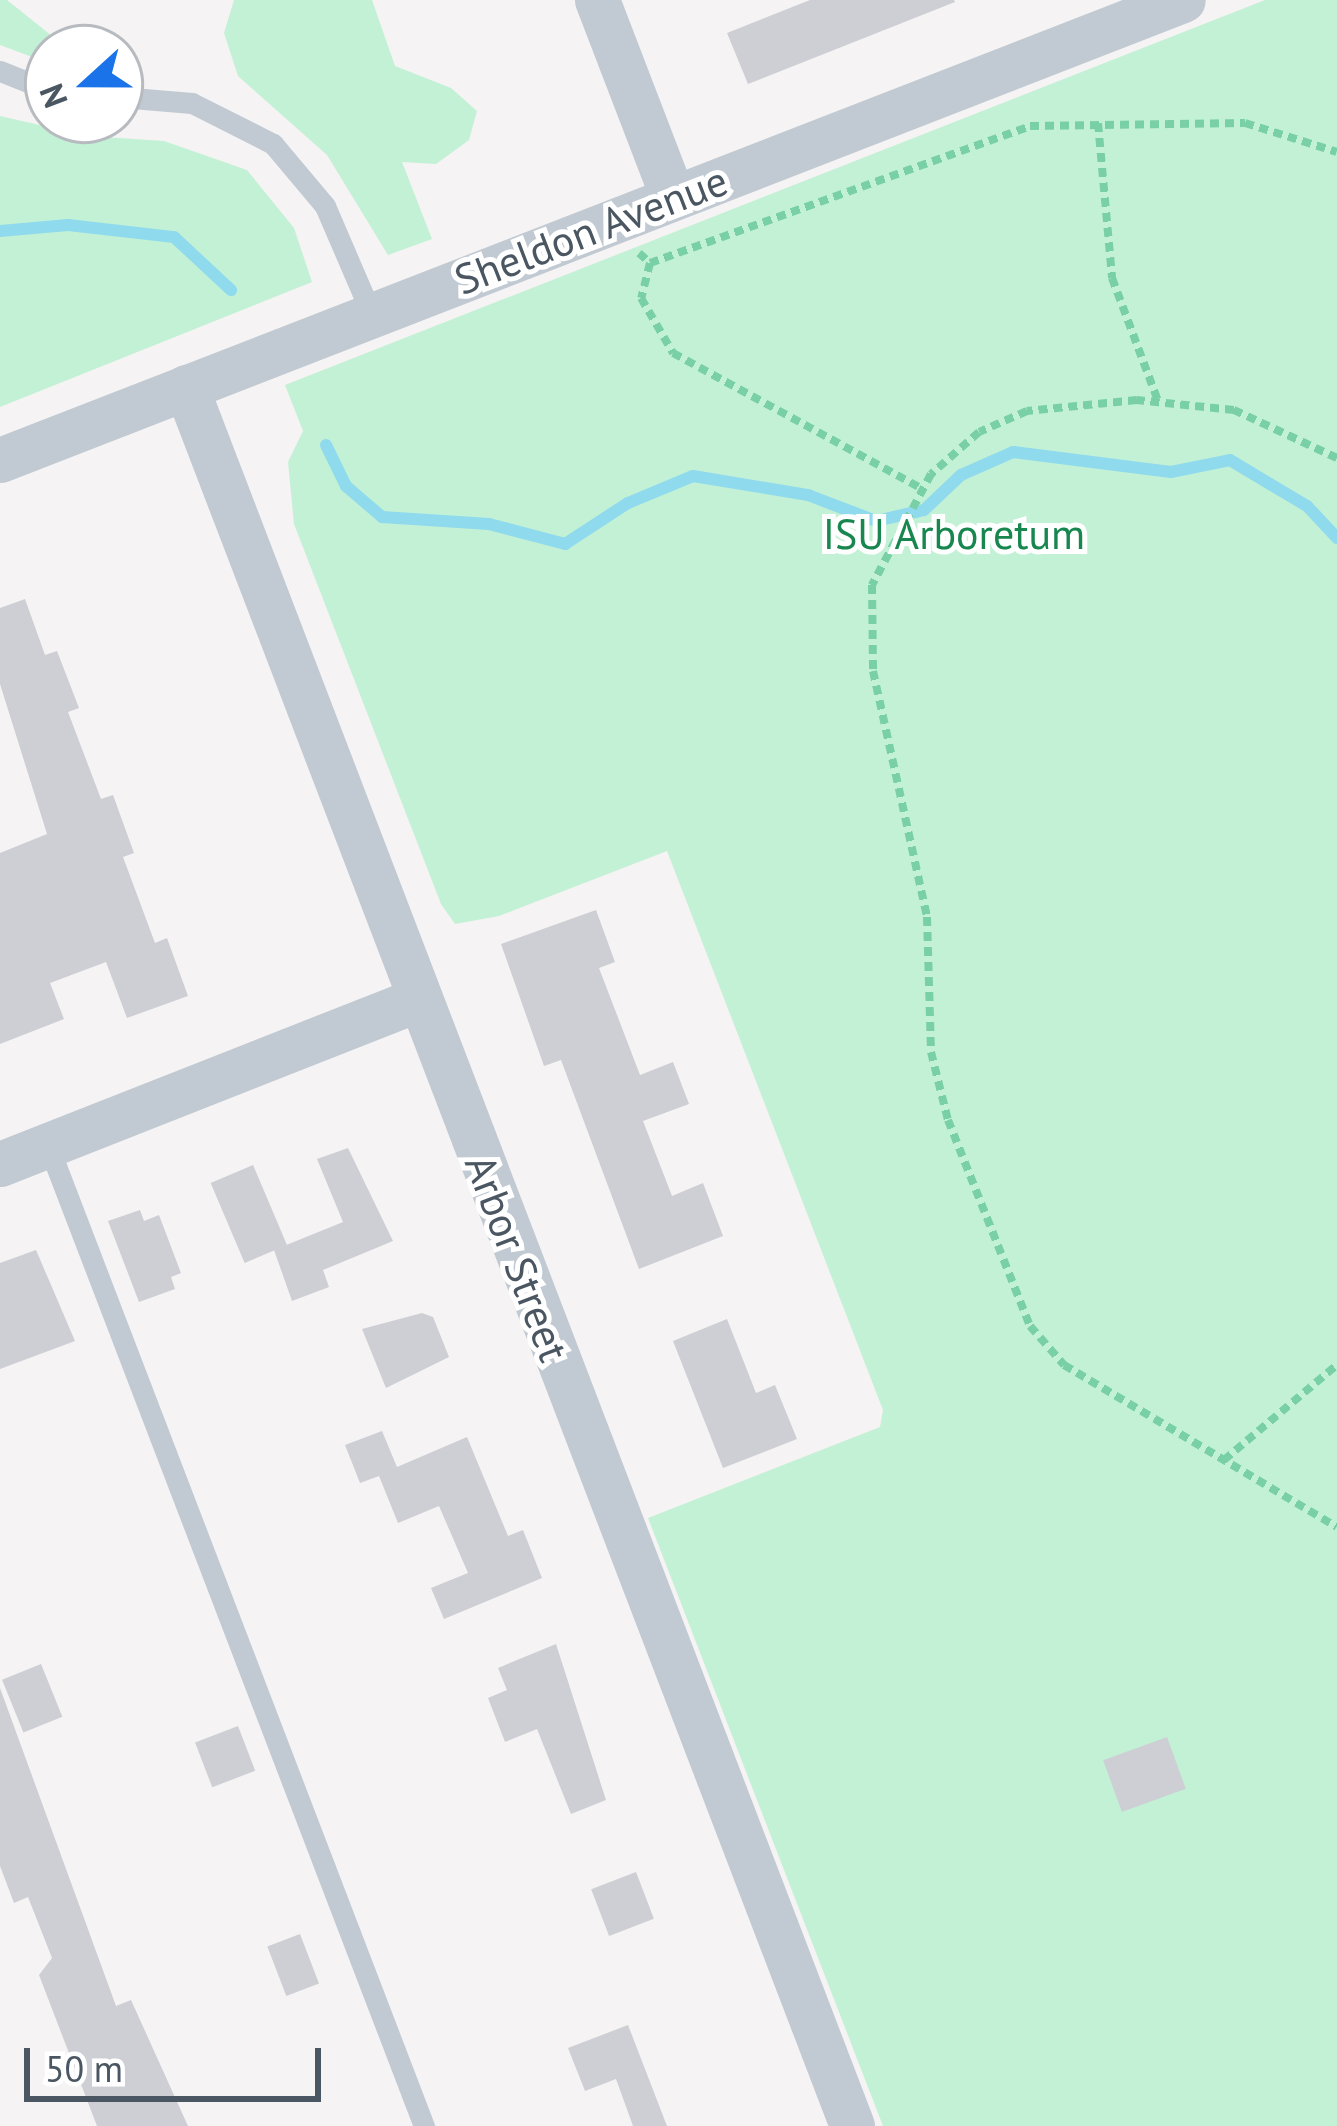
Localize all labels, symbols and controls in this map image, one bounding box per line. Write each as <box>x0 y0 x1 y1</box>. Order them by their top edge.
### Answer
north arrow <box>24 24 144 144</box>
text: N <box>29 78 77 114</box>
street label: Sheldon Avenue <box>447 155 735 305</box>
park label: ISU Arboretum <box>822 509 1086 559</box>
street label: Arbor Street <box>455 1148 579 1368</box>
scale bar <box>30 2024 327 2098</box>
text: 50 m <box>45 2045 123 2092</box>

